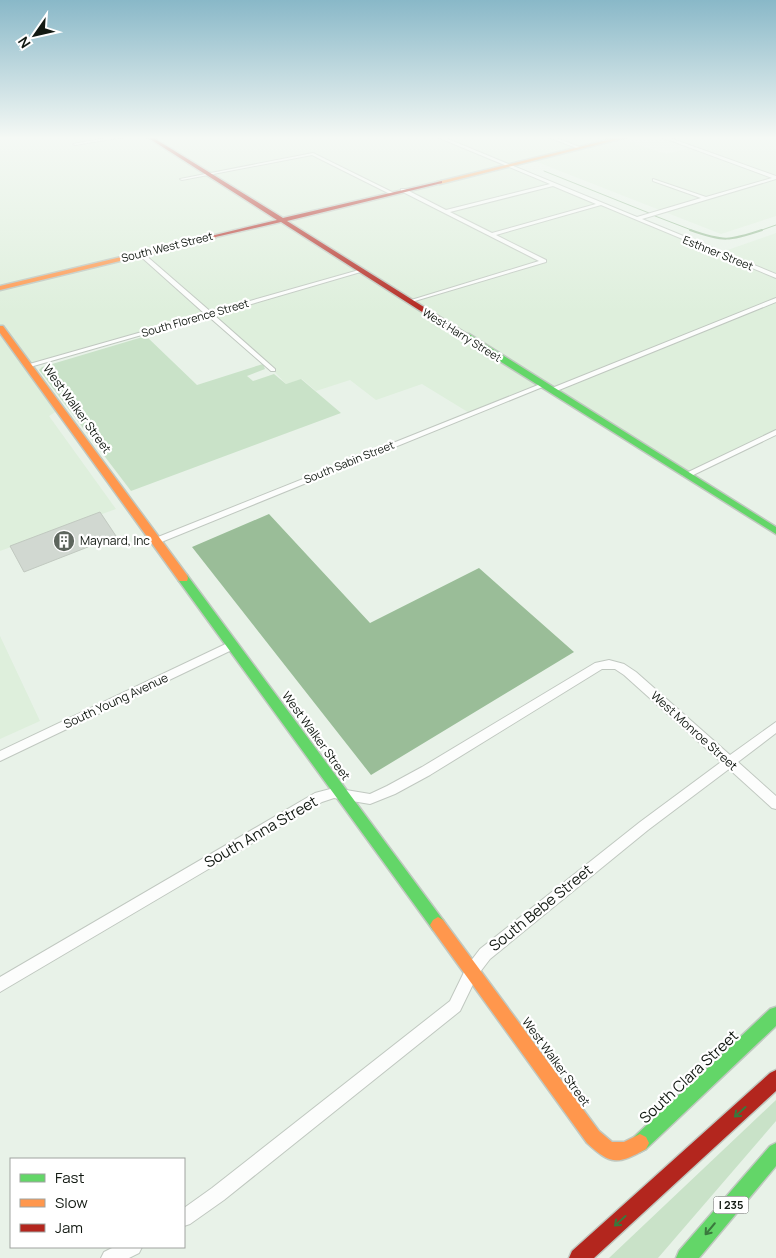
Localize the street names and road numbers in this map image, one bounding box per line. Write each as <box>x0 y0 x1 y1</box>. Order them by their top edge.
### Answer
street label: South West Street <box>120 228 214 265</box>
street label: Esthner Street <box>681 232 755 273</box>
street label: South Florence Street <box>139 295 250 340</box>
street label: West Harry Street <box>420 304 505 365</box>
street label: West Walker Street <box>39 361 116 457</box>
street label: South Sabin Street <box>302 437 396 486</box>
street label: South Young Avenue <box>61 669 171 732</box>
street label: West Monroe Street <box>647 687 742 774</box>
street label: West Walker Street <box>278 688 355 784</box>
street label: South Anna Street <box>200 791 321 873</box>
street label: South Bebe Street <box>484 859 597 956</box>
street label: West Walker Street <box>518 1014 595 1110</box>
street label: South Clara Street <box>635 1025 743 1128</box>
road number: I 235 <box>714 1196 748 1214</box>

